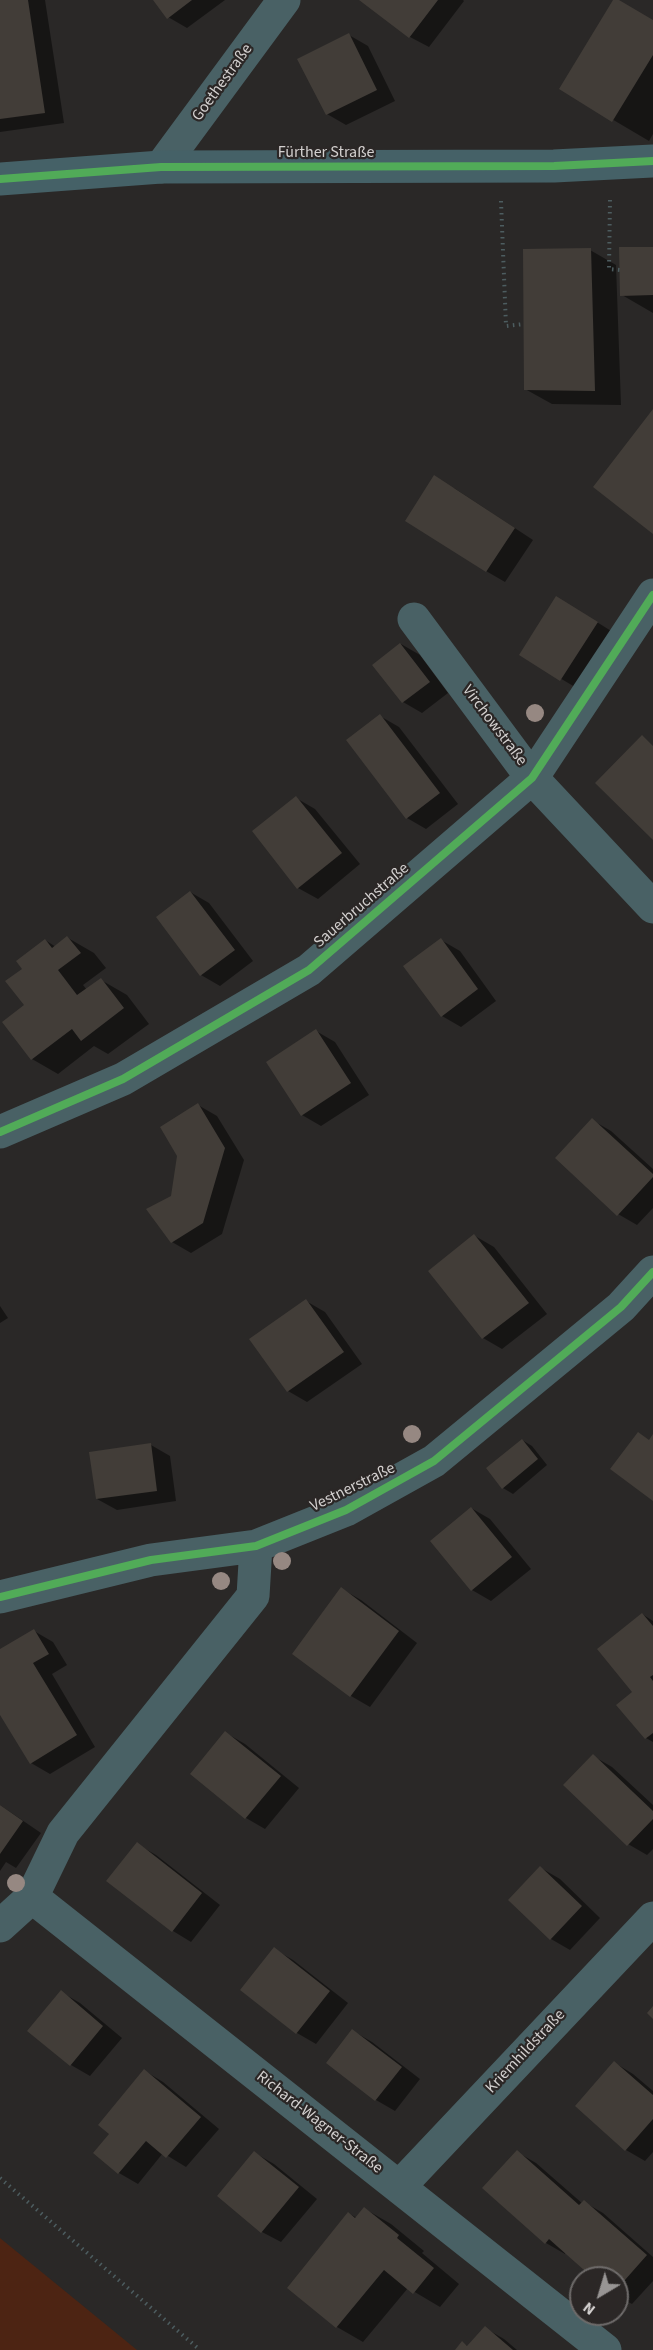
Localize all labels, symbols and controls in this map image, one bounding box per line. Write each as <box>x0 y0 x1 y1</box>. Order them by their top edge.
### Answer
street label: Goethestraße <box>189 41 257 125</box>
street label: Fürther Straße <box>278 143 374 163</box>
street label: Virchowstraße <box>457 682 531 770</box>
street label: Sauerbruchstraße <box>310 859 414 953</box>
street label: Vestnerstraße <box>307 1459 399 1517</box>
street label: Kriemhildstraße <box>482 2006 570 2098</box>
street label: Richard-Wagner-Straße <box>252 2068 386 2178</box>
north arrow <box>569 2266 629 2326</box>
text: N <box>578 2297 600 2321</box>

